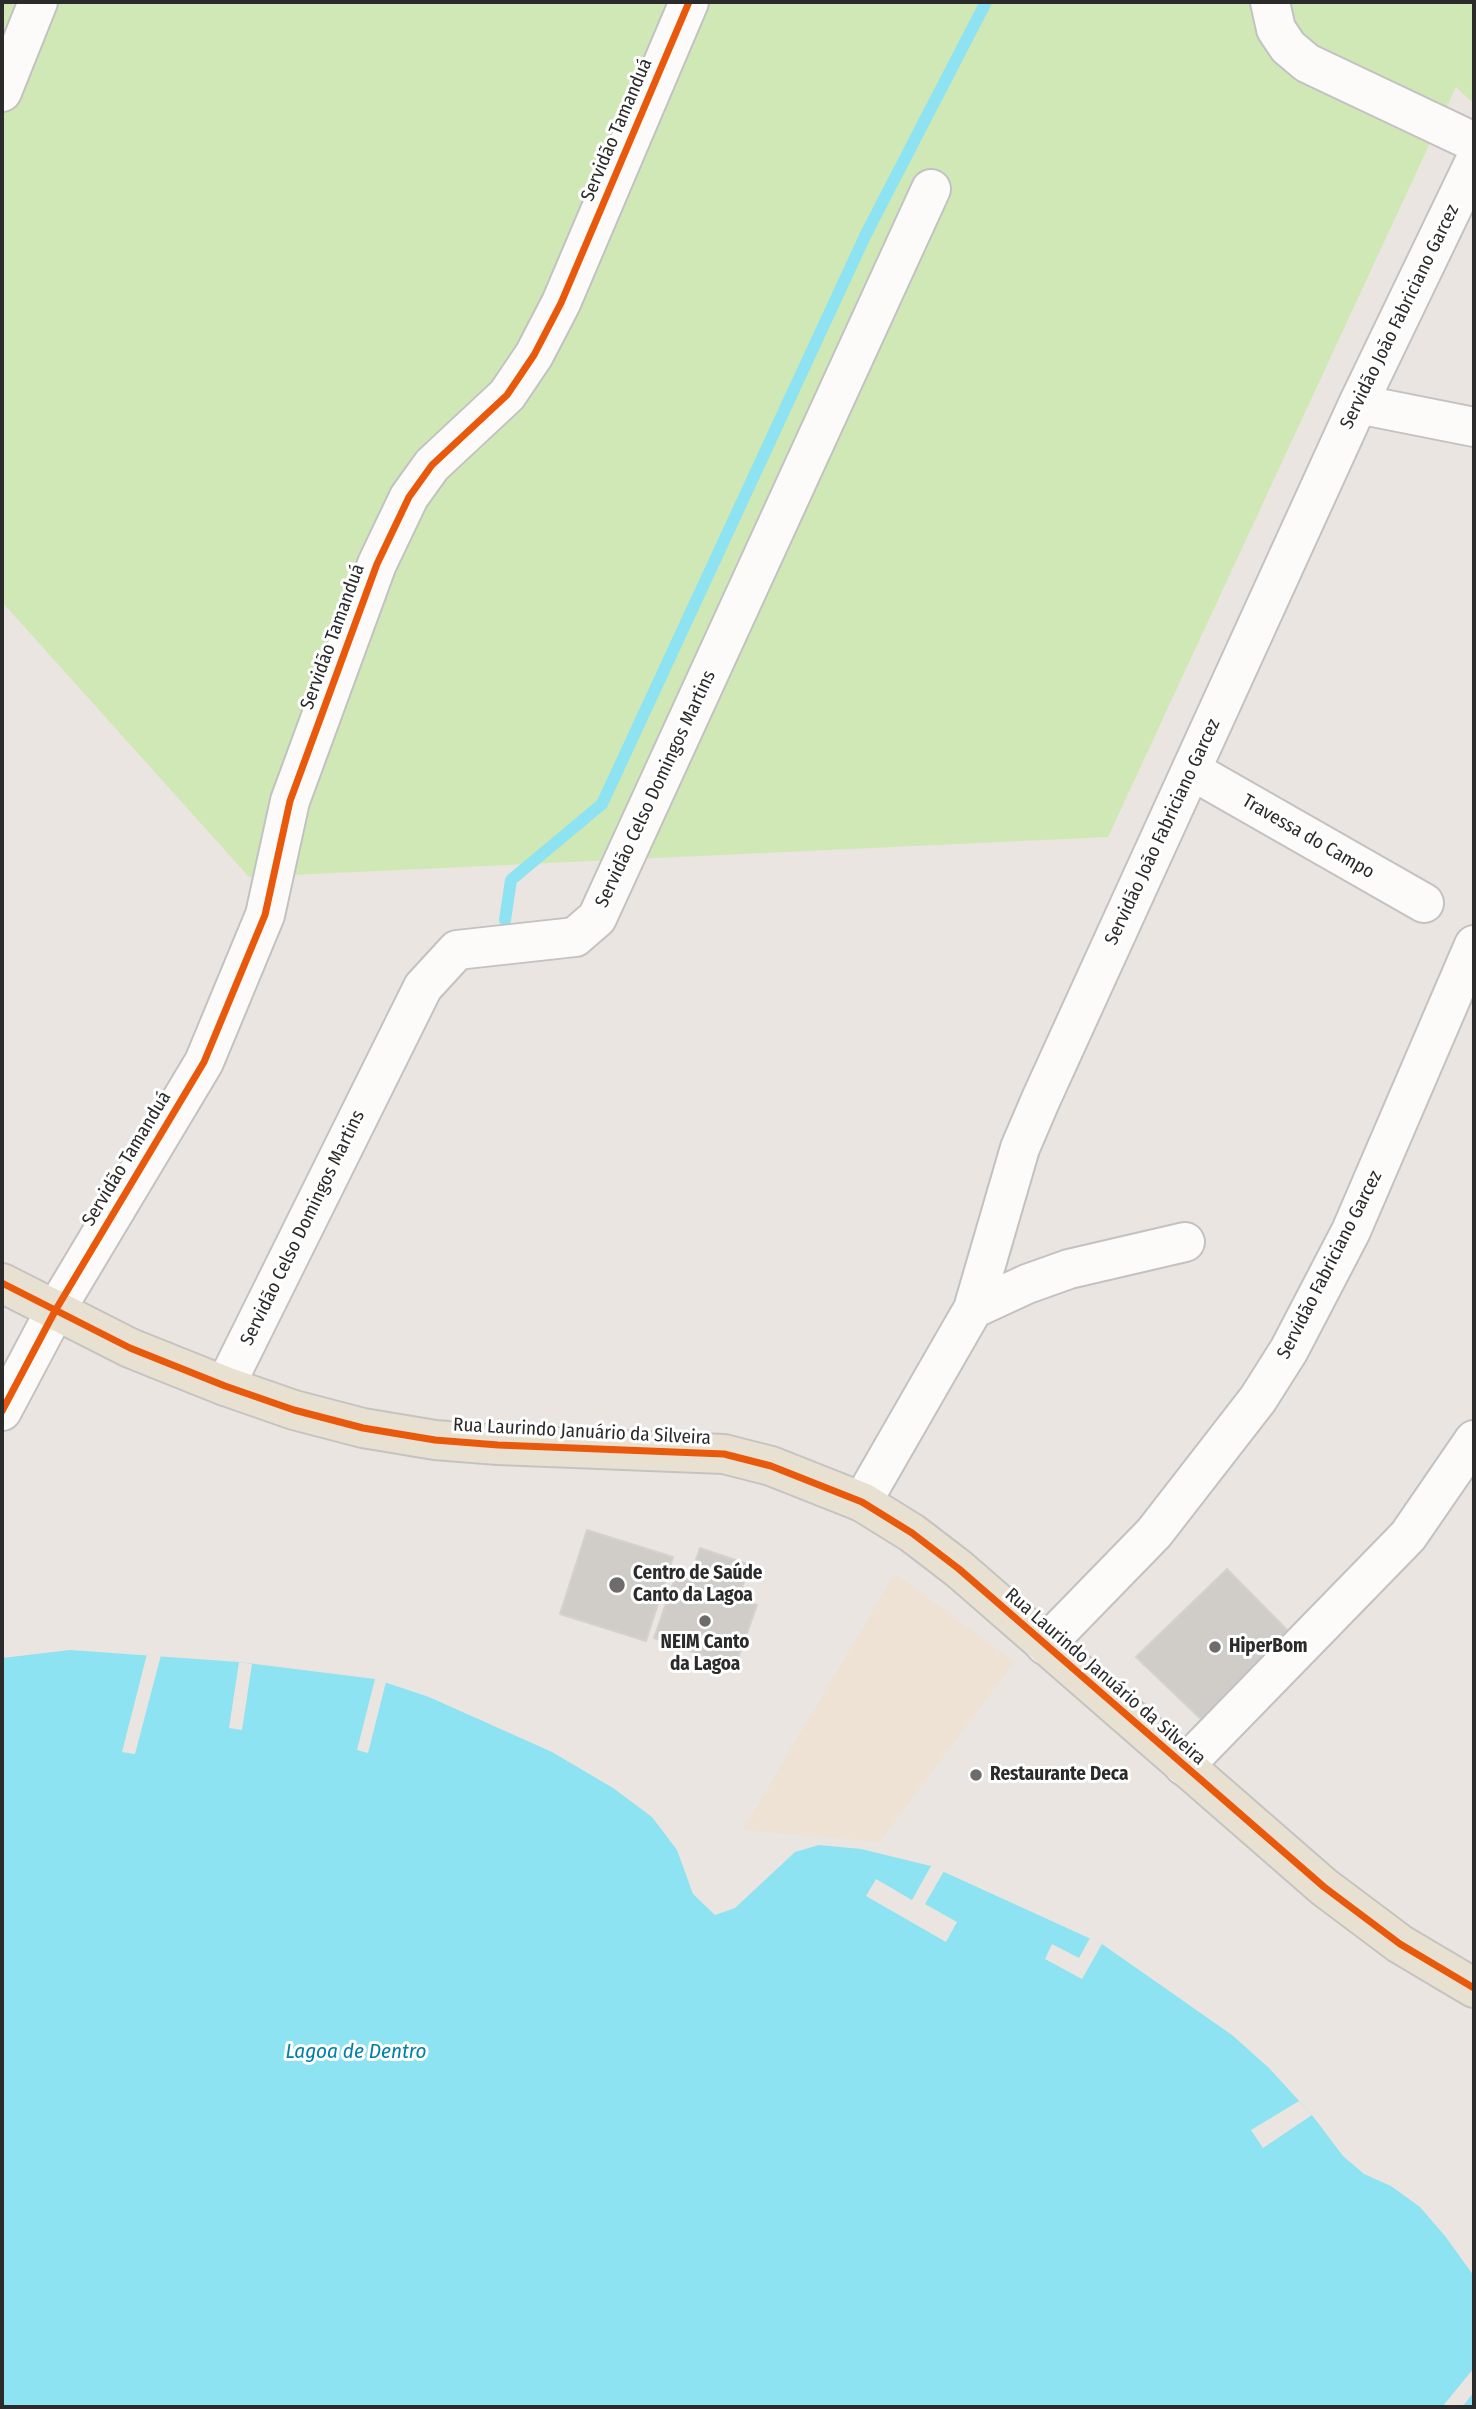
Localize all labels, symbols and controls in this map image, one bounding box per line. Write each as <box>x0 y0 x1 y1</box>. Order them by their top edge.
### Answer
street label: Servidão Tamanduá <box>577 55 657 205</box>
street label: Servidão João Fabriciano Garcez <box>1336 201 1464 433</box>
street label: Servidão Tamanduá <box>296 561 370 713</box>
street label: Servidão Celso Domingos Martins <box>591 667 721 911</box>
street label: Servidão João Fabriciano Garcez <box>1100 715 1226 949</box>
street label: Travessa do Campo <box>1238 790 1378 884</box>
street label: Servidão Tamanduá <box>78 1087 176 1231</box>
street label: Servidão Celso Domingos Martins <box>236 1107 370 1349</box>
street label: Servidão Fabriciano Garcez <box>1273 1167 1387 1363</box>
street label: Rua Laurindo Januário da Silveira <box>452 1414 712 1450</box>
place label: Centro de Saúde Canto da Lagoa <box>633 1563 762 1607</box>
marker: Centro de Saúde Canto da Lagoa <box>607 1575 627 1595</box>
street label: Rua Laurindo Januário da Silveira <box>1000 1584 1210 1770</box>
marker: NEIM Canto da Lagoa <box>697 1613 713 1629</box>
place label: NEIM Canto da Lagoa <box>661 1632 749 1676</box>
place label: HiperBom <box>1229 1636 1308 1658</box>
marker: HiperBom <box>1207 1639 1223 1655</box>
place label: Restaurante Deca <box>990 1764 1128 1786</box>
marker: Restaurante Deca <box>968 1767 984 1783</box>
water label: Lagoa de Dentro <box>285 2039 427 2065</box>

